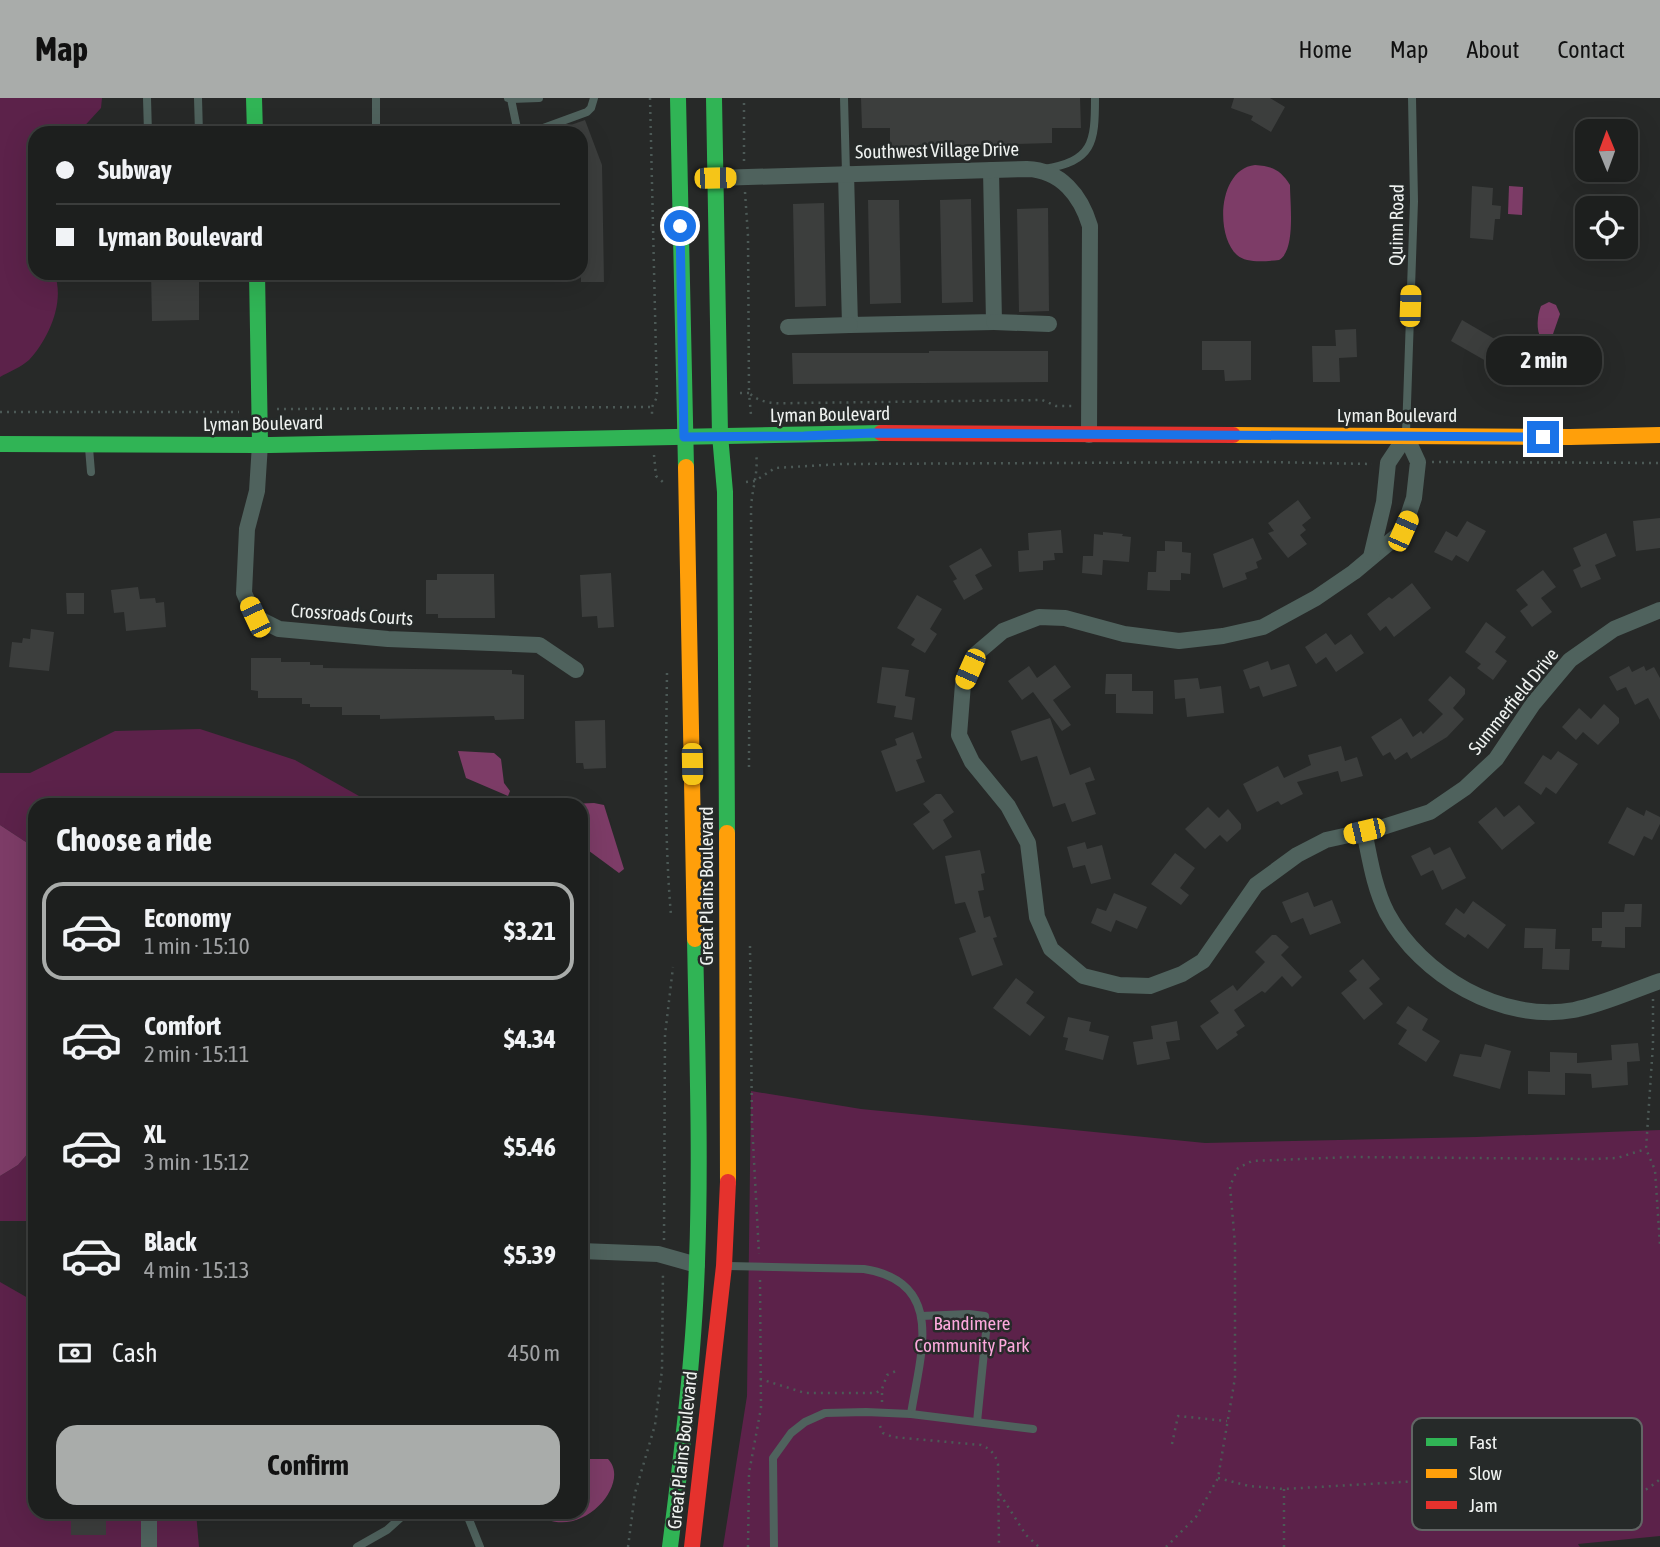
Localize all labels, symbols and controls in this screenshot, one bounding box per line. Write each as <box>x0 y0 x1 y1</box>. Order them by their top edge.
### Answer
text: Map <box>35 30 88 68</box>
text: Home <box>1298 36 1352 63</box>
text: Map <box>1390 36 1428 63</box>
text: About <box>1466 36 1519 63</box>
text: Contact <box>1557 36 1625 63</box>
north arrow <box>1575 119 1638 182</box>
map controls <box>1575 119 1638 259</box>
street label: Southwest Village Drive <box>855 138 1019 162</box>
text: Subway <box>98 155 172 185</box>
car <box>694 167 737 189</box>
street label: Quinn Road <box>1384 184 1408 266</box>
button: locate <box>1575 196 1638 259</box>
route start <box>664 210 696 242</box>
text: Lyman Boulevard <box>98 222 263 252</box>
car <box>1399 285 1422 327</box>
callout: 2 min <box>1485 336 1601 384</box>
text: 2 min <box>1521 347 1567 373</box>
street label: Lyman Boulevard <box>770 402 890 426</box>
street label: Lyman Boulevard <box>1337 404 1457 426</box>
street label: Lyman Boulevard <box>203 411 323 435</box>
route end <box>1527 421 1559 453</box>
car <box>1385 508 1422 554</box>
car <box>237 594 274 640</box>
street label: Crossroads Courts <box>290 599 414 629</box>
street label: Summerfield Drive <box>1464 644 1562 758</box>
car <box>952 646 989 692</box>
car <box>682 743 703 785</box>
street label: Great Plains Boulevard <box>695 807 717 965</box>
car <box>1342 816 1387 846</box>
text: Choose a ride <box>56 821 212 858</box>
icon: car <box>60 900 123 963</box>
text: Economy <box>144 903 231 933</box>
text: $3.21 <box>504 916 556 946</box>
text: 1 min · 15:10 <box>144 933 250 959</box>
icon: car <box>60 1008 123 1071</box>
text: Comfort <box>144 1011 221 1041</box>
text: $4.34 <box>504 1024 556 1054</box>
text: 2 min · 15:11 <box>144 1041 250 1067</box>
icon: car <box>60 1116 123 1179</box>
text: XL <box>144 1119 166 1149</box>
text: $5.46 <box>504 1132 556 1162</box>
text: 3 min · 15:12 <box>144 1149 250 1175</box>
icon: car <box>60 1224 123 1287</box>
text: Black <box>144 1227 196 1257</box>
text: $5.39 <box>504 1240 556 1270</box>
text: 4 min · 15:13 <box>144 1257 250 1283</box>
park label: Bandimere Community Park <box>914 1312 1030 1356</box>
icon: cash <box>56 1334 94 1372</box>
text: Cash <box>112 1338 158 1368</box>
text: 450 m <box>508 1340 560 1366</box>
street label: Great Plains Boulevard <box>663 1370 701 1530</box>
legend <box>1412 1418 1642 1530</box>
button: Confirm <box>56 1425 560 1505</box>
text: Fast <box>1469 1431 1497 1453</box>
text: Slow <box>1469 1462 1503 1484</box>
text: Jam <box>1469 1494 1498 1516</box>

